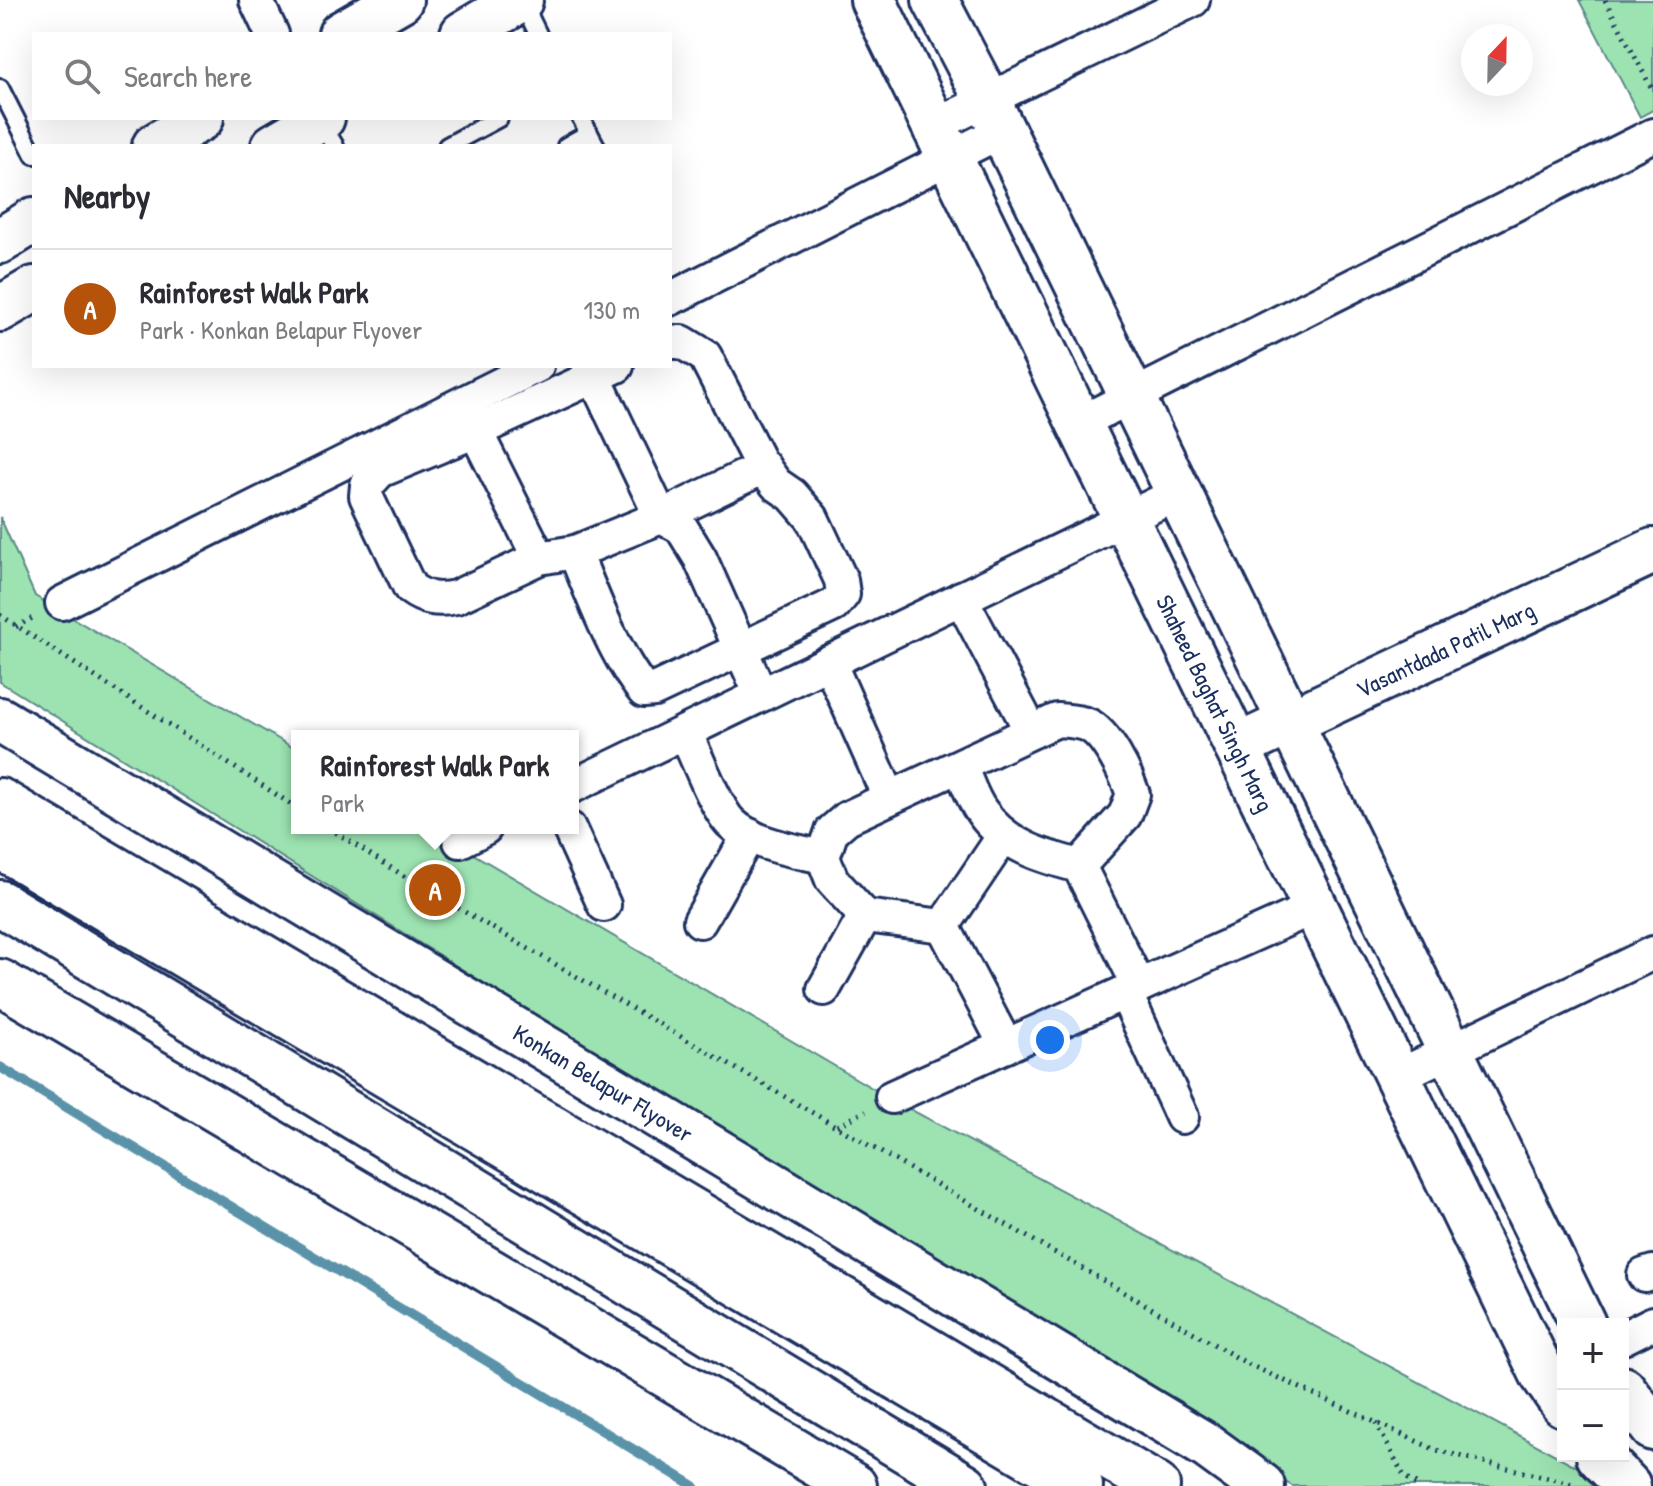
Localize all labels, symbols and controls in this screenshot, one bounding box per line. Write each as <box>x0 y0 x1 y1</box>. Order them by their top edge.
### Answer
north arrow <box>1461 24 1533 96</box>
search box <box>32 32 672 120</box>
icon: search <box>60 54 104 98</box>
text: Search here <box>124 56 252 96</box>
text: Nearby <box>64 173 150 219</box>
text: Rainforest Walk Park <box>140 272 369 312</box>
text: A <box>84 292 96 327</box>
text: 130 m <box>584 292 640 327</box>
text: Park · Konkan Belapur Flyover <box>140 312 422 347</box>
street label: Shaheed Baghat Singh Marg <box>1149 589 1282 817</box>
street label: Vasantdada Patil Marg <box>1350 593 1540 705</box>
popup <box>291 730 579 834</box>
text: Rainforest Walk Park <box>321 745 549 785</box>
text: Park <box>321 785 364 820</box>
pin: A <box>409 860 461 920</box>
street label: Konkan Belapur Flyover <box>507 1016 699 1149</box>
your location <box>1030 1020 1070 1060</box>
map controls <box>1557 1318 1629 1462</box>
button: + <box>1557 1318 1629 1390</box>
button: − <box>1557 1390 1629 1462</box>

